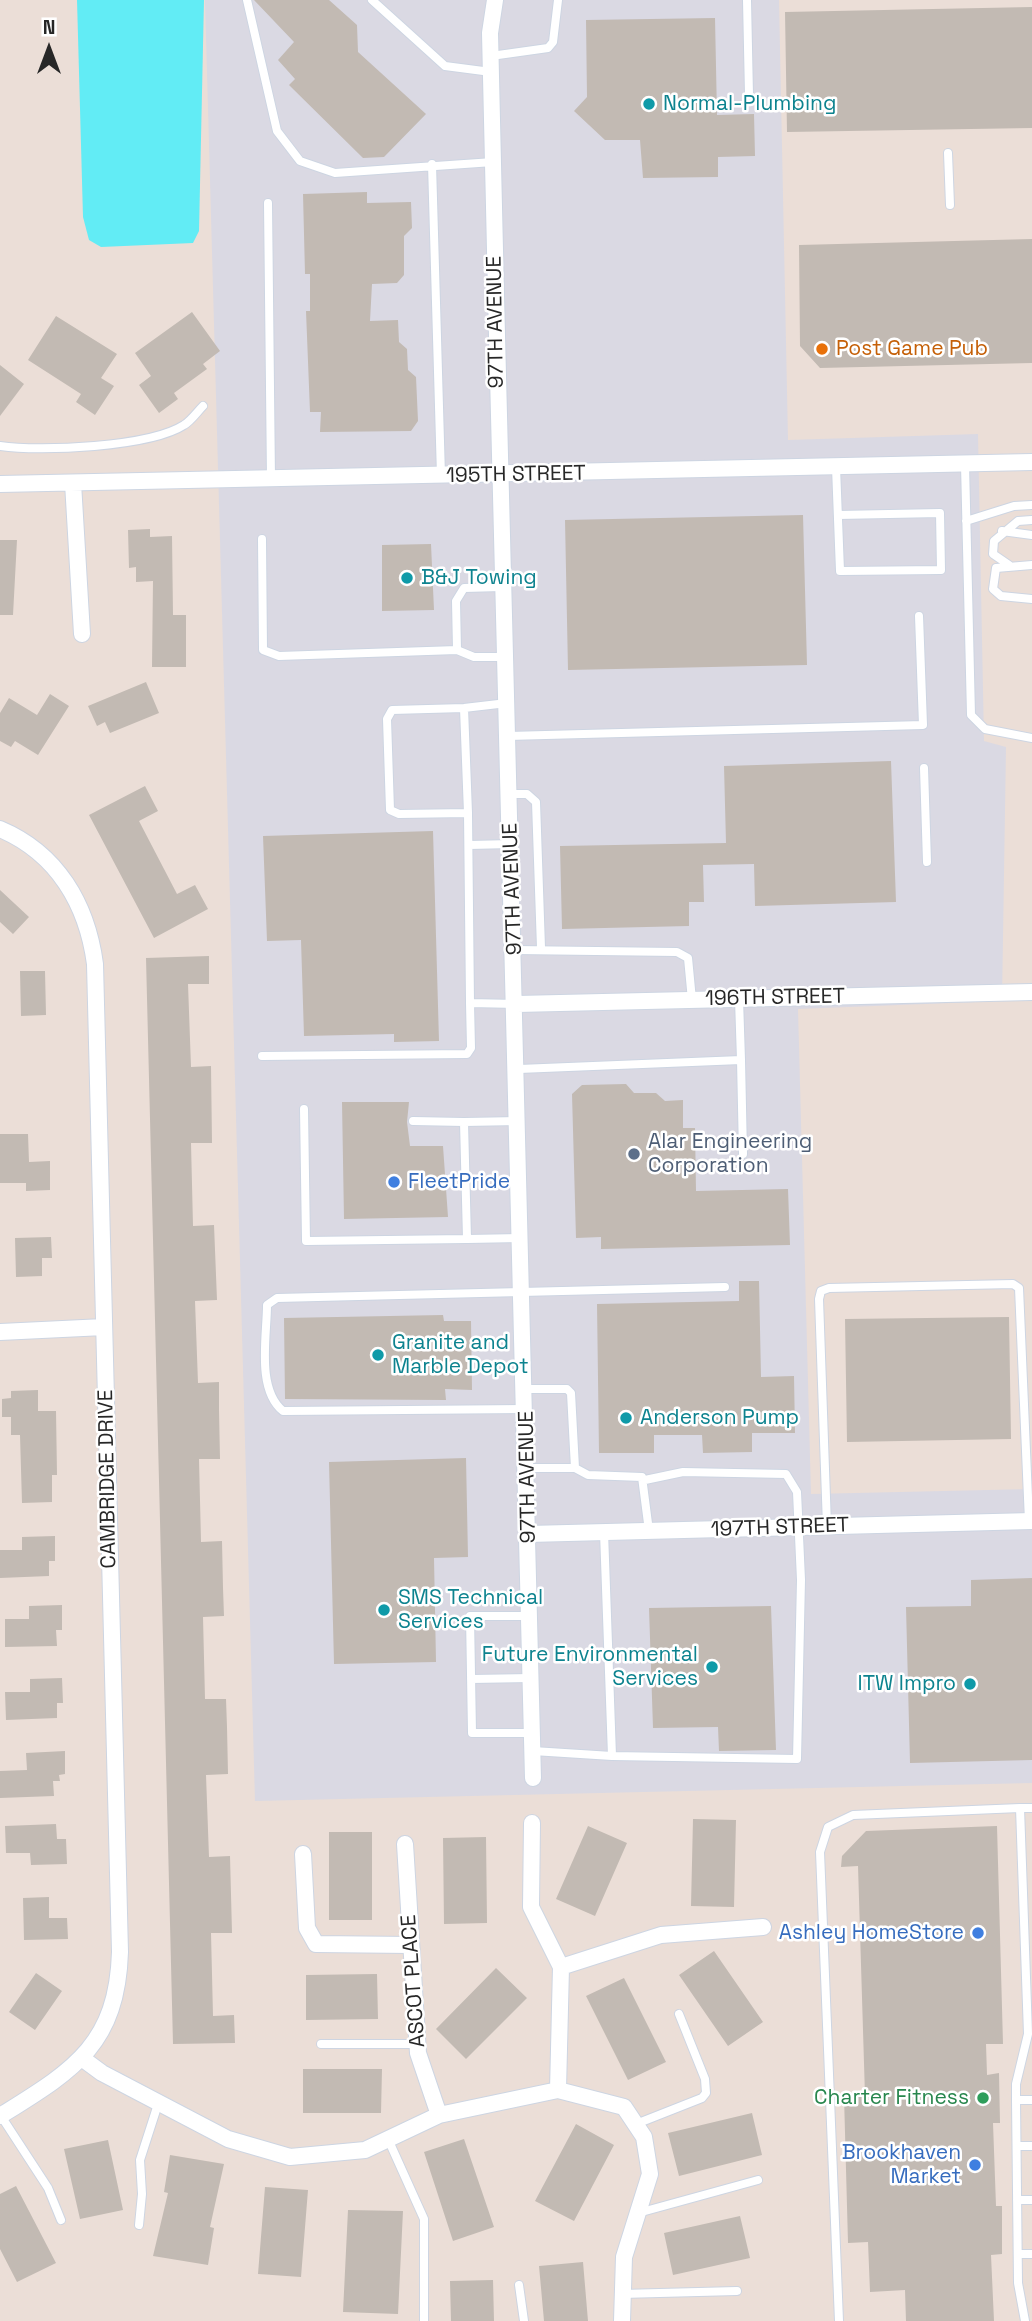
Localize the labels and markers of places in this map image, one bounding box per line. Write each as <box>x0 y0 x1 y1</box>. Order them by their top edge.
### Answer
place label: Normal-Plumbing <box>663 91 836 117</box>
marker: Normal-Plumbing <box>641 96 657 112</box>
place label: Post Game Pub <box>836 336 988 362</box>
marker: Post Game Pub <box>814 341 830 357</box>
place label: B&J Towing <box>421 565 537 591</box>
marker: B&J Towing <box>399 570 415 586</box>
place label: Alar Engineering Corporation <box>648 1129 812 1179</box>
marker: Alar Engineering Corporation <box>626 1146 642 1162</box>
place label: FleetPride <box>408 1169 510 1195</box>
marker: FleetPride <box>386 1174 402 1190</box>
place label: Granite and Marble Depot <box>392 1330 529 1380</box>
marker: Granite and Marble Depot <box>370 1347 386 1363</box>
place label: Anderson Pump <box>640 1405 799 1431</box>
marker: Anderson Pump <box>618 1410 634 1426</box>
place label: SMS Technical Services <box>398 1585 543 1635</box>
marker: SMS Technical Services <box>376 1602 392 1618</box>
place label: Future Environmental Services <box>482 1642 698 1692</box>
marker: Future Environmental Services <box>704 1659 720 1675</box>
place label: ITW Impro <box>858 1671 956 1697</box>
marker: ITW Impro <box>962 1676 978 1692</box>
place label: Ashley HomeStore <box>779 1920 964 1946</box>
marker: Ashley HomeStore <box>970 1925 986 1941</box>
place label: Charter Fitness <box>814 2085 969 2111</box>
marker: Charter Fitness <box>975 2090 991 2106</box>
place label: Brookhaven Market <box>842 2140 961 2190</box>
marker: Brookhaven Market <box>967 2157 983 2173</box>

